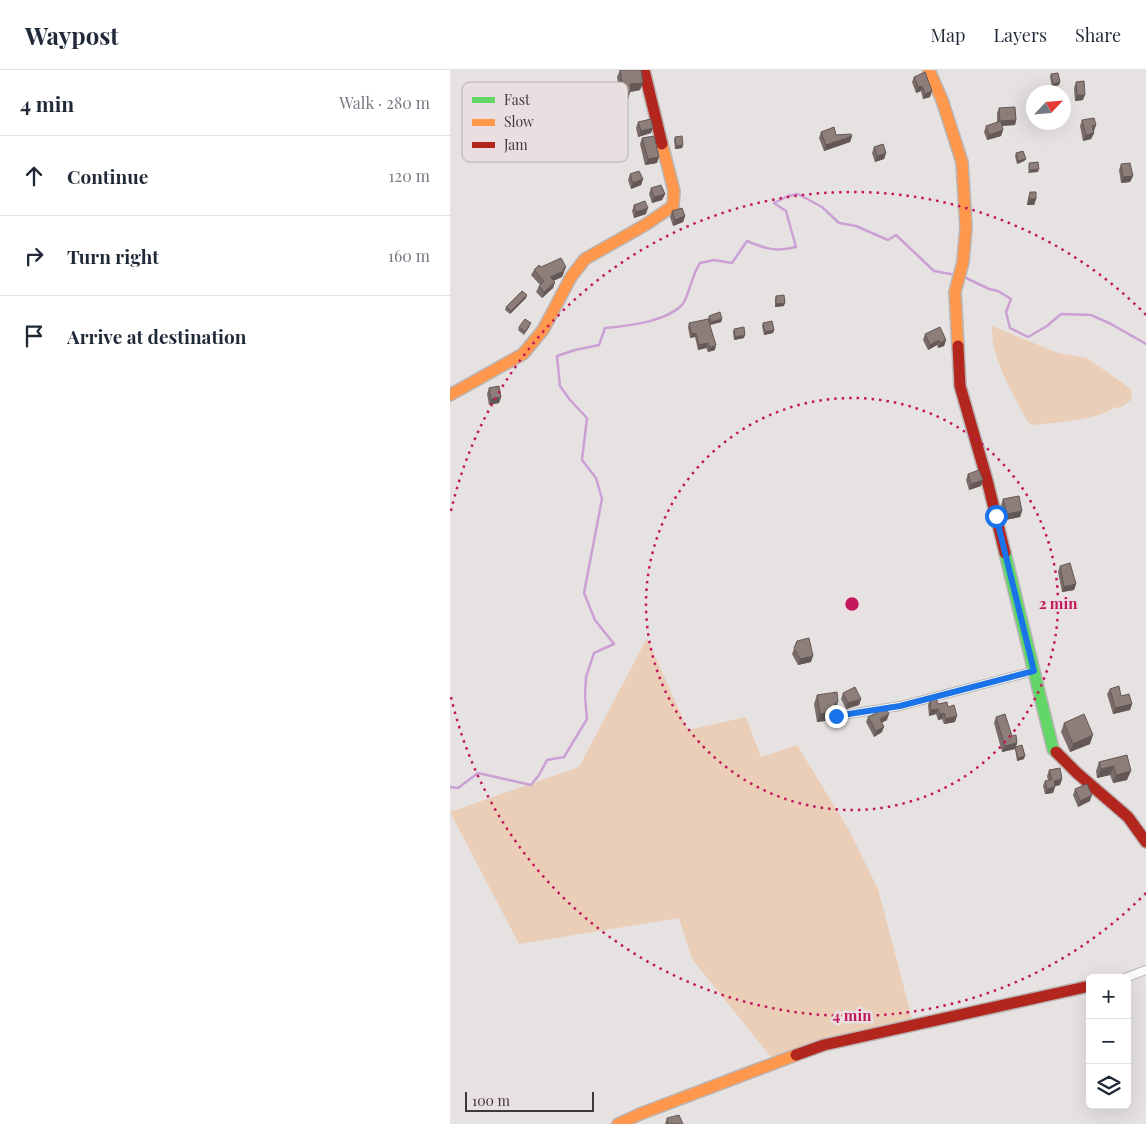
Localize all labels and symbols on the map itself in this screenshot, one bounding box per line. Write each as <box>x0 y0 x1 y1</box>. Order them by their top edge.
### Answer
legend <box>462 82 628 162</box>
north arrow <box>1026 85 1071 130</box>
text: Fast <box>504 90 531 109</box>
text: Slow <box>504 112 534 131</box>
text: Jam <box>503 135 528 154</box>
route start <box>985 505 1008 528</box>
text: 2 min <box>1039 593 1078 613</box>
centre of rings <box>843 595 861 613</box>
route end <box>825 705 848 728</box>
text: 4 min <box>833 1005 872 1025</box>
scale bar <box>465 1089 594 1112</box>

